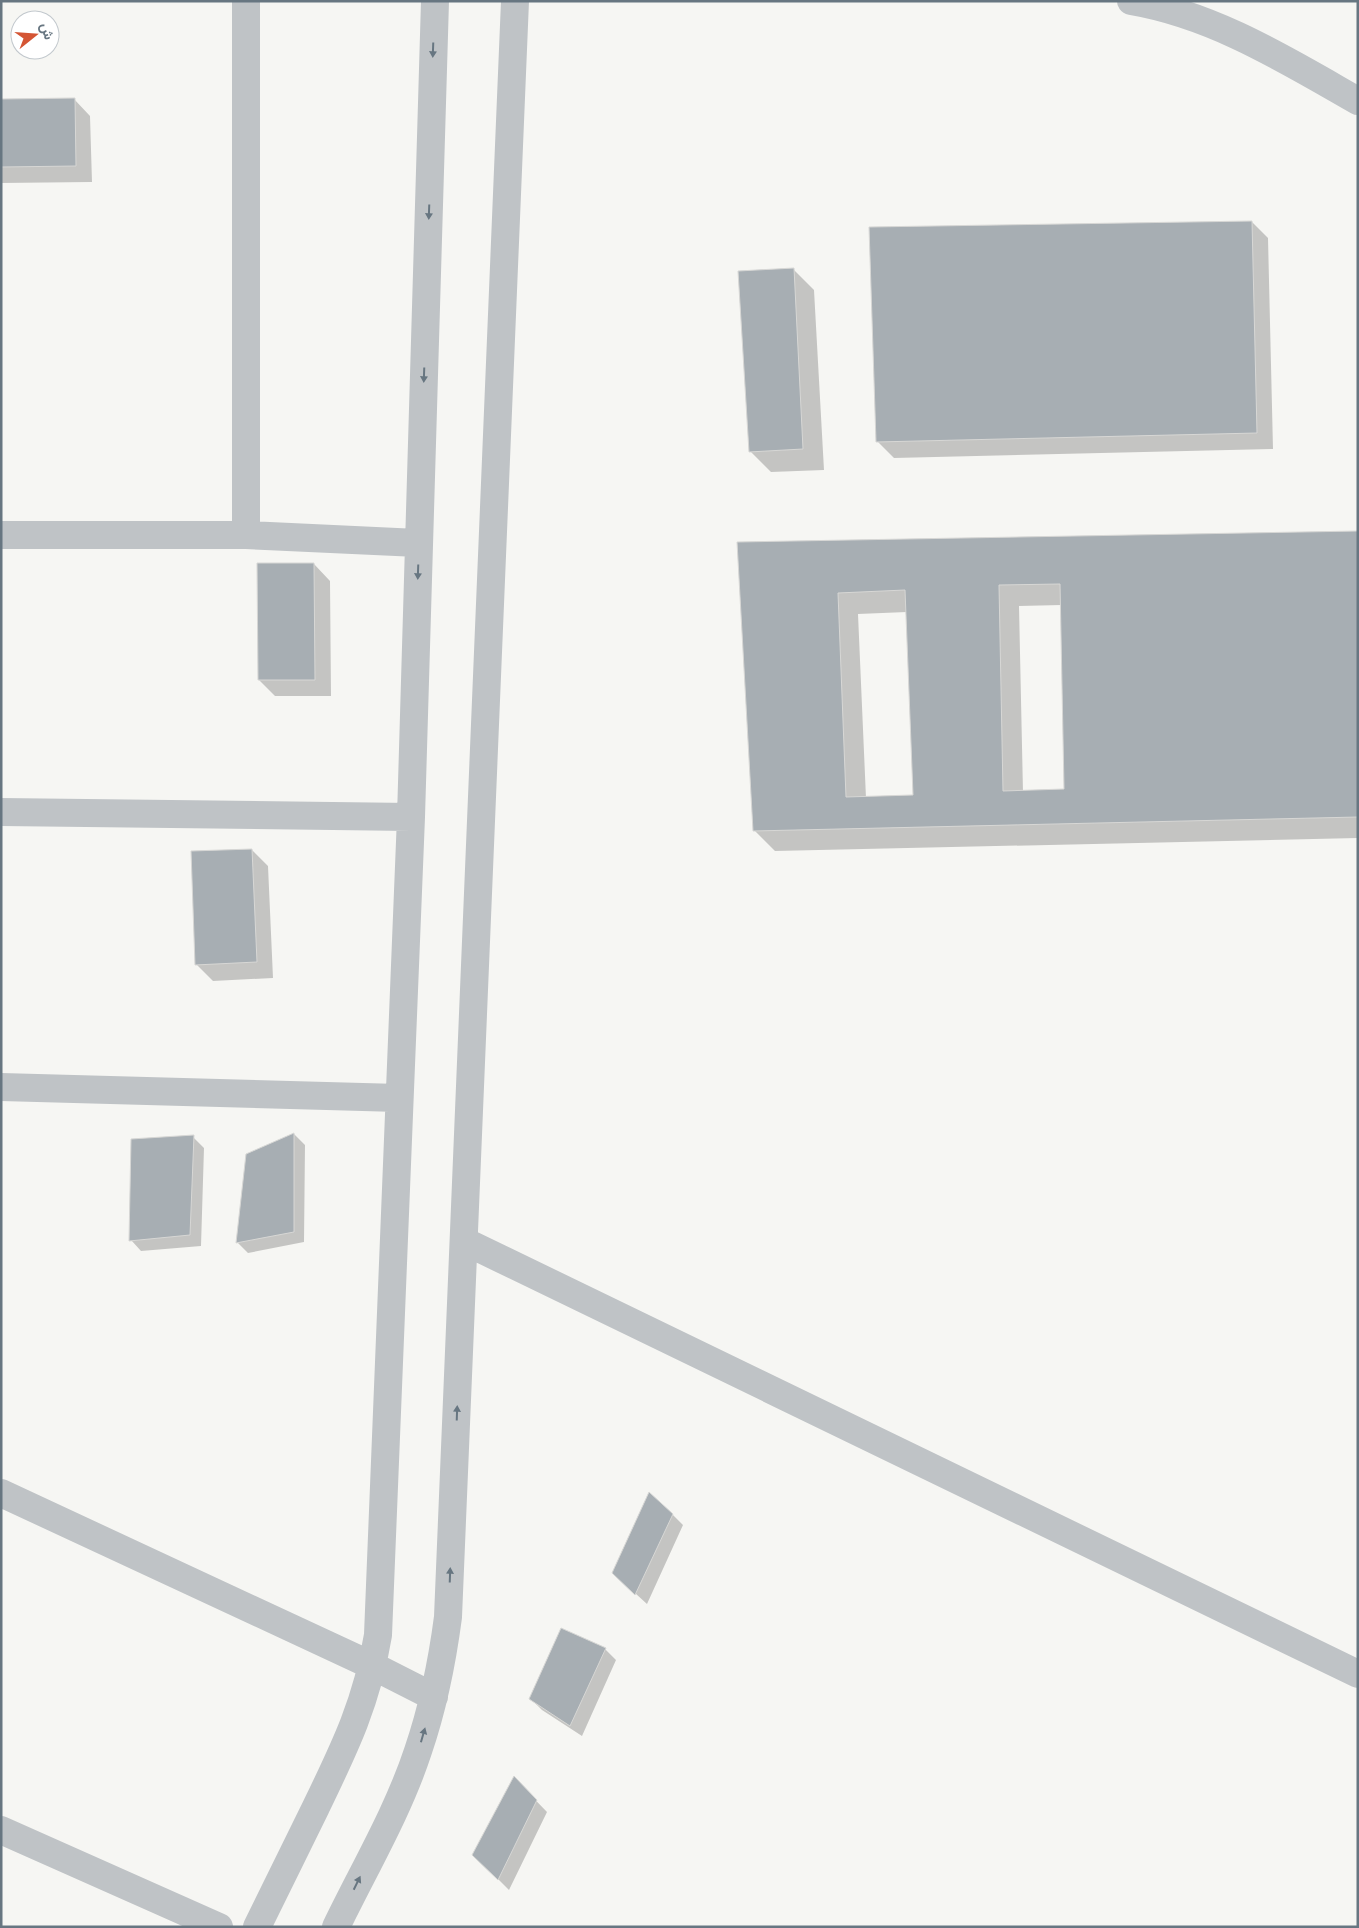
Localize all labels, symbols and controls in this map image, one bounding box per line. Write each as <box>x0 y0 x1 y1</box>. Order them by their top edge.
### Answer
north arrow <box>10 10 60 60</box>
text: ش <box>36 21 59 42</box>
one-way arrow <box>429 42 437 58</box>
one-way arrow <box>424 205 432 221</box>
one-way arrow <box>419 367 427 383</box>
one-way arrow <box>413 564 421 580</box>
one-way arrow <box>453 1405 461 1421</box>
one-way arrow <box>446 1567 454 1583</box>
one-way arrow <box>420 1727 428 1742</box>
one-way arrow <box>353 1876 361 1890</box>

